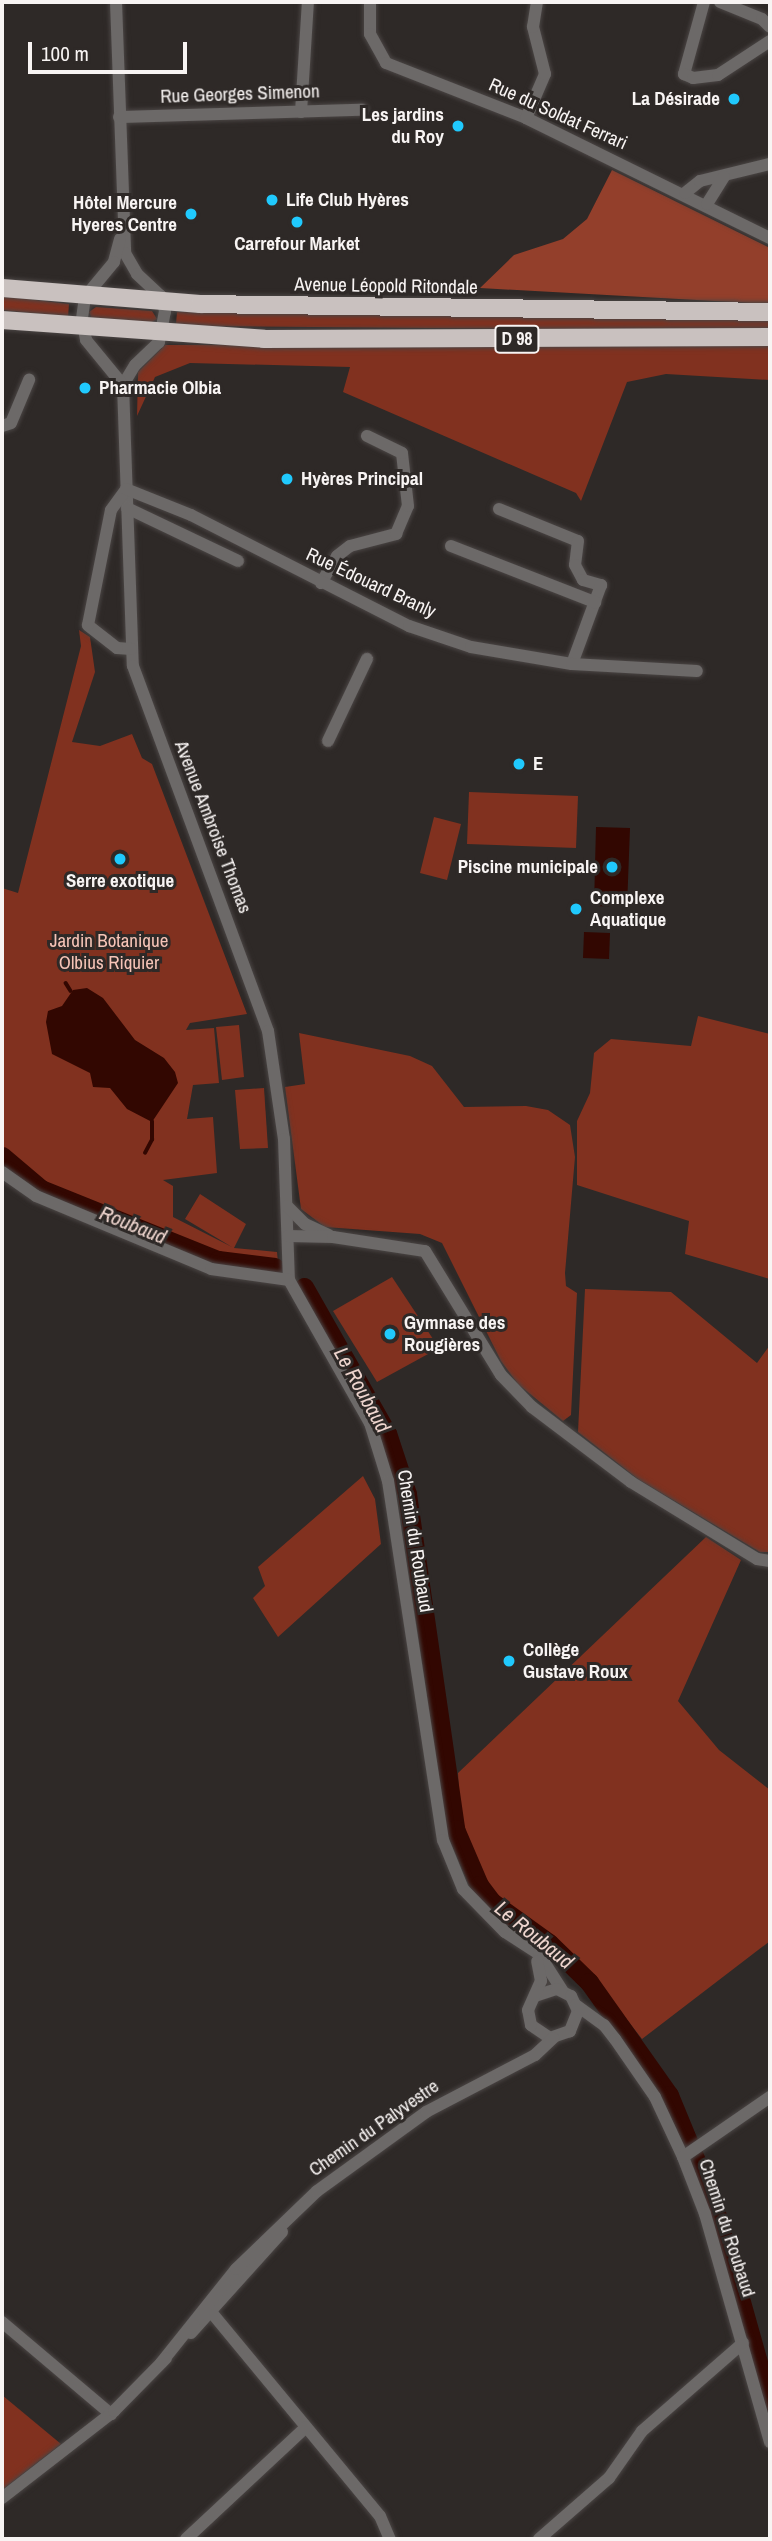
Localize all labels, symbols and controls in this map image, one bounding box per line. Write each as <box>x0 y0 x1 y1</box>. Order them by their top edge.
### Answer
scale bar <box>32 28 191 72</box>
text: 100 m <box>41 39 89 68</box>
street label: Rue du Soldat Ferrari <box>485 73 631 155</box>
street label: Rue Georges Simenon <box>160 80 320 108</box>
place label: La Désirade <box>632 88 720 110</box>
marker: La Désirade <box>726 91 742 107</box>
place label: Les jardins du Roy <box>362 104 444 148</box>
marker: Les jardins du Roy <box>450 118 466 134</box>
place label: Life Club Hyères <box>286 189 409 211</box>
place label: Hôtel Mercure Hyeres Centre <box>71 192 177 236</box>
marker: Life Club Hyères <box>264 192 280 208</box>
marker: Hôtel Mercure Hyeres Centre <box>183 206 199 222</box>
marker: Carrefour Market <box>289 214 305 230</box>
place label: Carrefour Market <box>234 233 360 255</box>
street label: Avenue Léopold Ritondale <box>294 273 478 299</box>
road number: D 98 <box>494 324 540 354</box>
place label: Pharmacie Olbia <box>99 377 221 399</box>
marker: Pharmacie Olbia <box>77 380 93 396</box>
place label: Hyères Principal <box>301 468 423 490</box>
marker: Hyères Principal <box>279 471 295 487</box>
street label: Rue Édouard Branly <box>303 543 439 623</box>
street label: Avenue Ambroise Thomas <box>169 737 257 917</box>
place label: E <box>533 753 543 775</box>
marker: E <box>511 756 527 772</box>
marker: Serre exotique <box>112 851 128 867</box>
place label: Piscine municipale <box>458 856 598 878</box>
marker: Piscine municipale <box>604 859 620 875</box>
place label: Serre exotique <box>66 870 174 892</box>
place label: Complexe Aquatique <box>590 887 666 931</box>
marker: Complexe Aquatique <box>568 901 584 917</box>
park label: Jardin Botanique Olbius Riquier <box>50 930 168 974</box>
water label: Roubaud <box>96 1200 170 1250</box>
place label: Gymnase des Rougières <box>404 1312 505 1356</box>
marker: Gymnase des Rougières <box>382 1326 398 1342</box>
water label: Le Roubaud <box>328 1343 396 1437</box>
street label: Chemin du Roubaud <box>392 1468 438 1614</box>
place label: Collège Gustave Roux <box>523 1639 628 1683</box>
marker: Collège Gustave Roux <box>501 1653 517 1669</box>
water label: Le Roubaud <box>490 1896 578 1974</box>
street label: Chemin du Palyvestre <box>305 2075 443 2181</box>
street label: Chemin du Roubaud <box>694 2156 760 2300</box>

